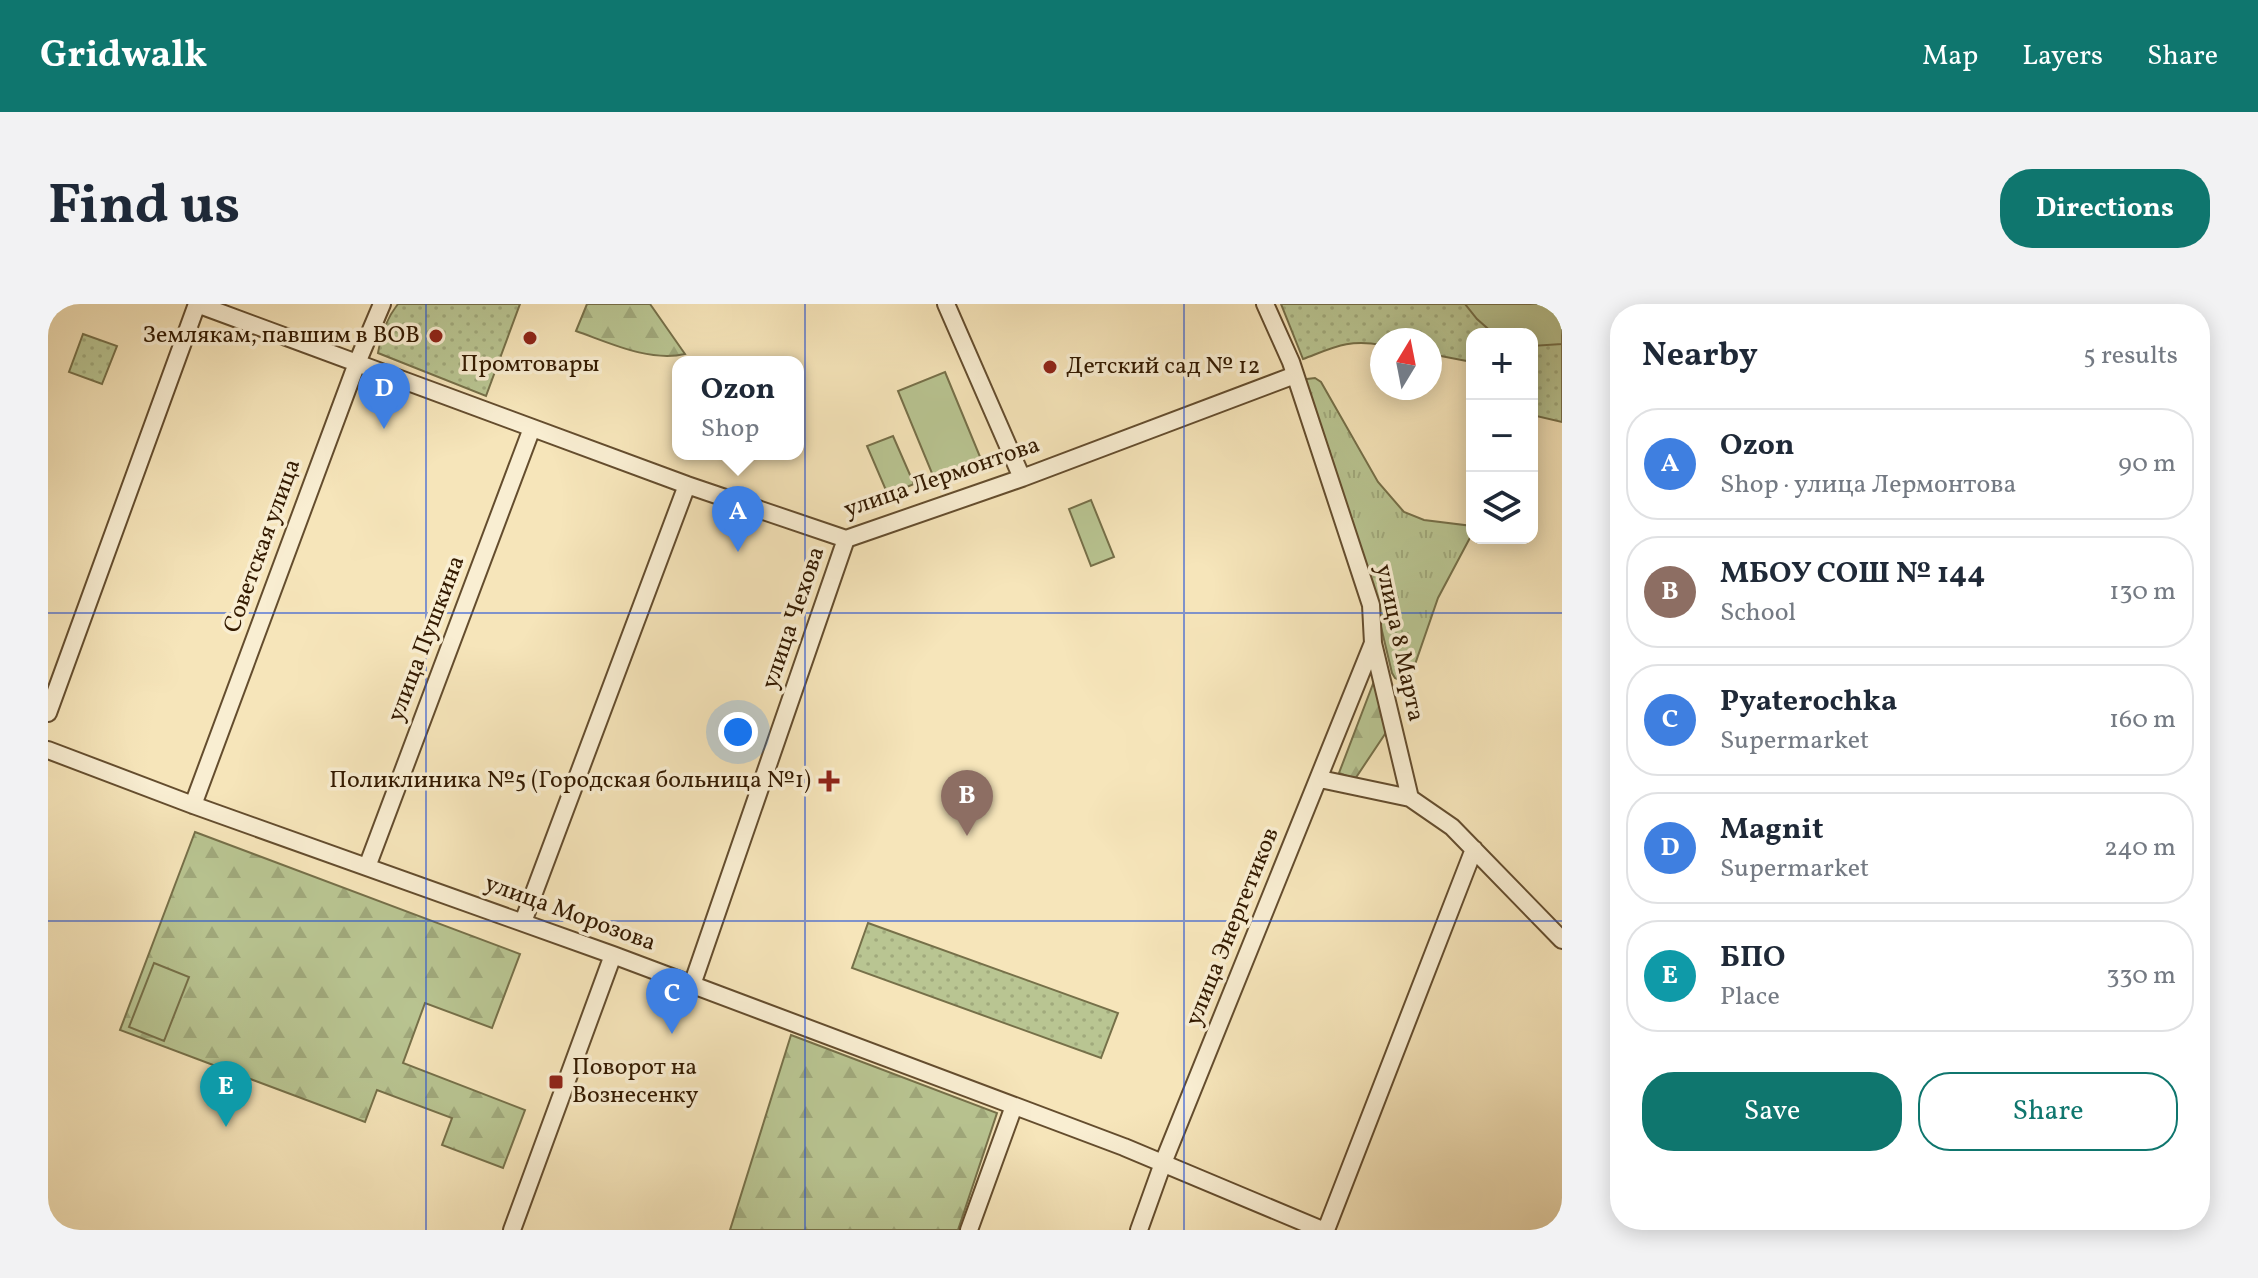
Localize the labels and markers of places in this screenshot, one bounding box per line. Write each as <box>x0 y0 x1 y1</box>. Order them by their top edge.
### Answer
place label: Землякам, павшим в ВОВ <box>142 319 420 353</box>
marker: Землякам, павшим в ВОВ <box>427 327 445 345</box>
marker: Промтовары <box>521 329 539 347</box>
place label: Промтовары <box>461 348 600 382</box>
place label: Детский сад № 12 <box>1066 350 1260 384</box>
marker: Детский сад № 12 <box>1041 358 1059 376</box>
pin: D <box>358 363 410 429</box>
pin: A <box>712 486 764 552</box>
place label: Поликлиника №5 (Городская больница №1) <box>329 764 811 798</box>
marker: Поликлиника №5 (Городская больница №1) <box>818 770 840 792</box>
pin: B <box>941 770 993 836</box>
pin: C <box>646 968 698 1034</box>
place label: Поворот на Вознесенку <box>572 1051 698 1113</box>
pin: E <box>200 1061 252 1127</box>
marker: Поворот на Вознесенку <box>547 1073 565 1091</box>

